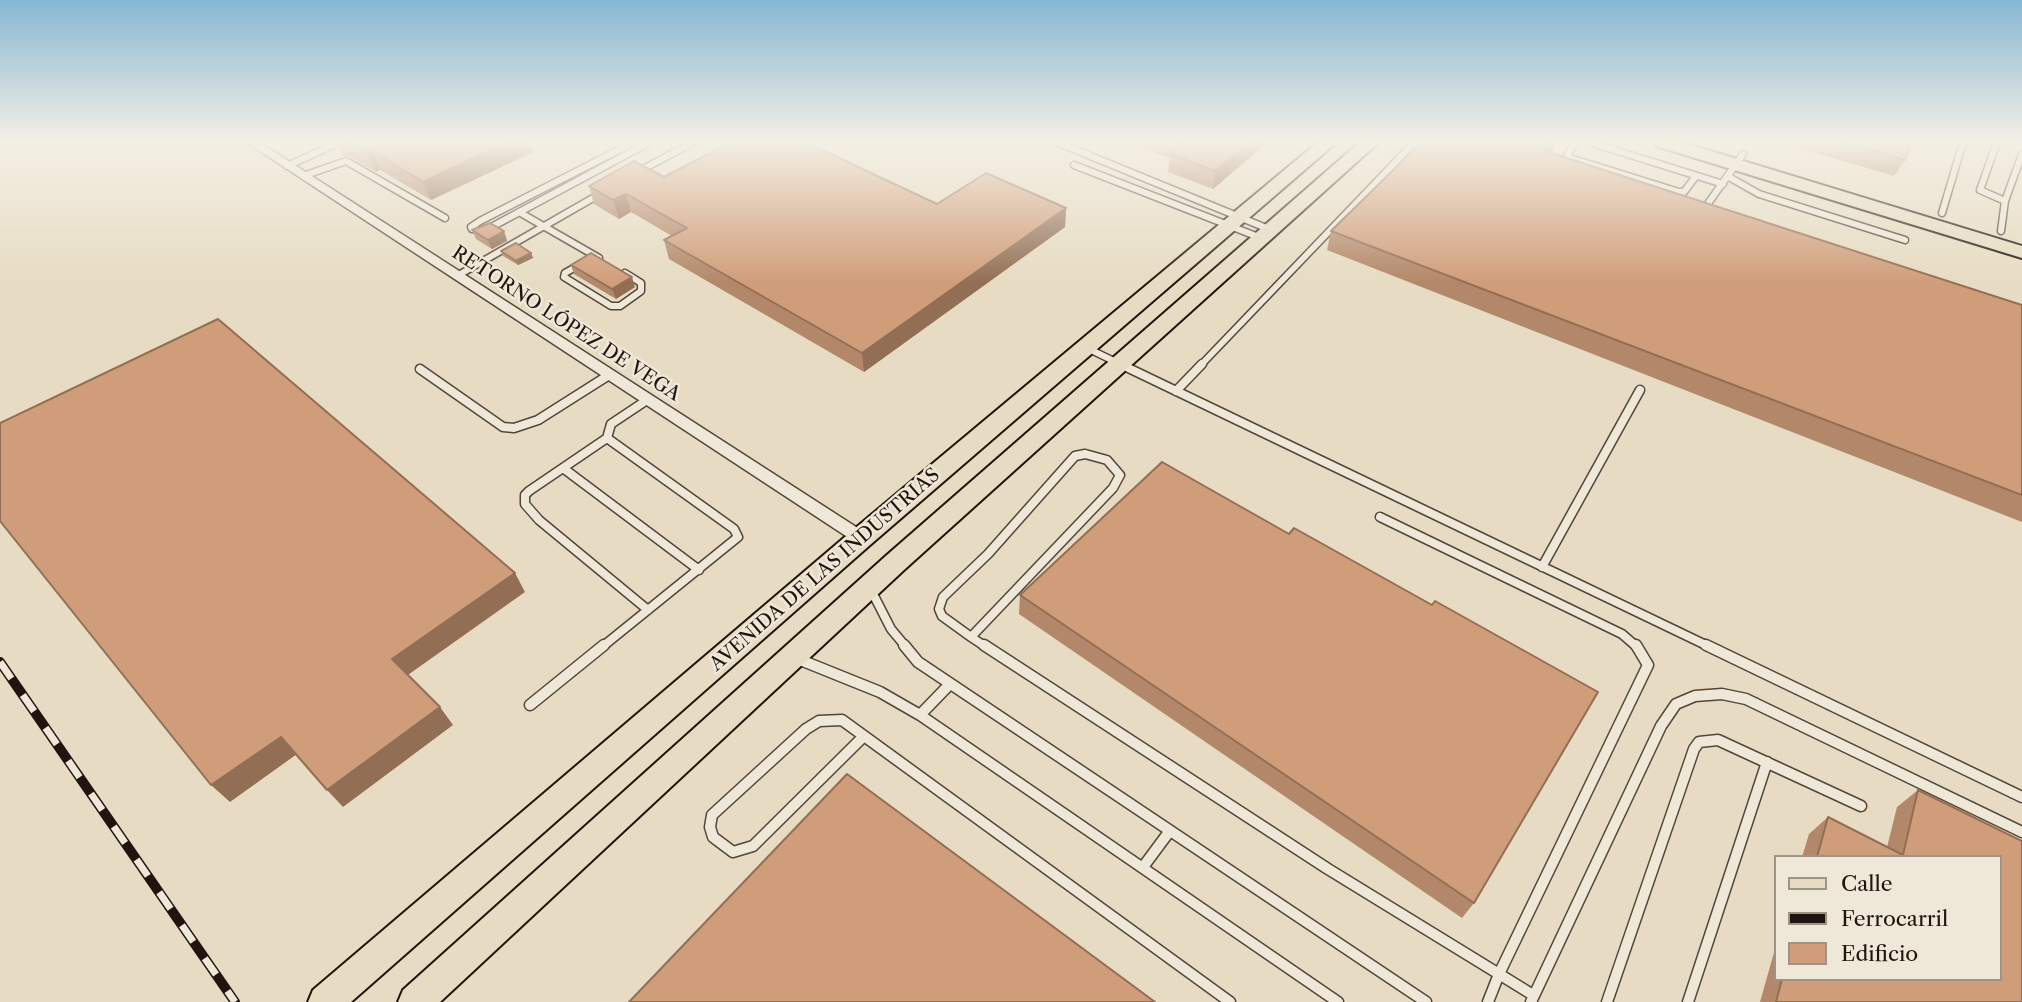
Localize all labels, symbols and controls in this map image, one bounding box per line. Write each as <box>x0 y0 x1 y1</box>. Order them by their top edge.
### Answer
street label: RETORNO LÓPEZ DE VEGA <box>447 241 685 407</box>
street label: AVENIDA DE LAS INDUSTRIAS <box>705 464 945 676</box>
legend <box>1773 855 2001 981</box>
text: Calle <box>1841 871 1893 896</box>
text: Ferrocarril <box>1841 906 1948 931</box>
text: Edificio <box>1841 941 1918 966</box>

